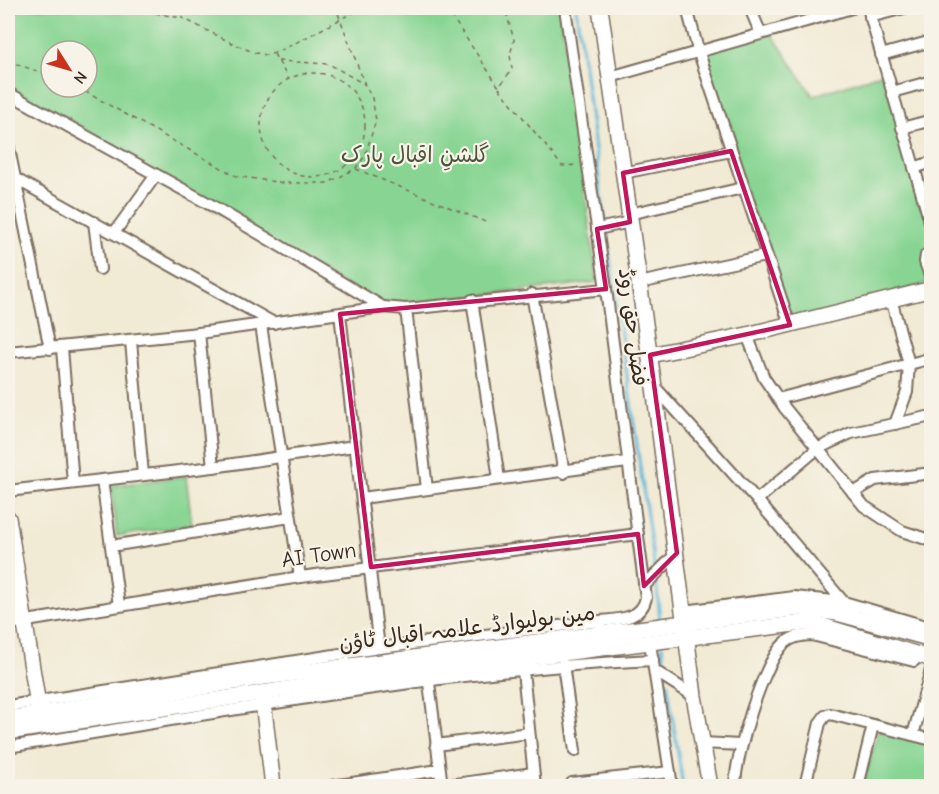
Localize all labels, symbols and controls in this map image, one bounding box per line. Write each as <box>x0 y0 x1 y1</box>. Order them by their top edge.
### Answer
north arrow <box>39 39 99 99</box>
text: N <box>70 68 91 87</box>
park label: گلشنِ اقبال پارک <box>341 142 489 171</box>
street label: فضل حق روڈ <box>613 267 653 387</box>
street label: AI Town <box>280 537 358 573</box>
street label: مین بولیوارڈ علامہ اقبال ٹاؤن <box>337 599 597 657</box>

